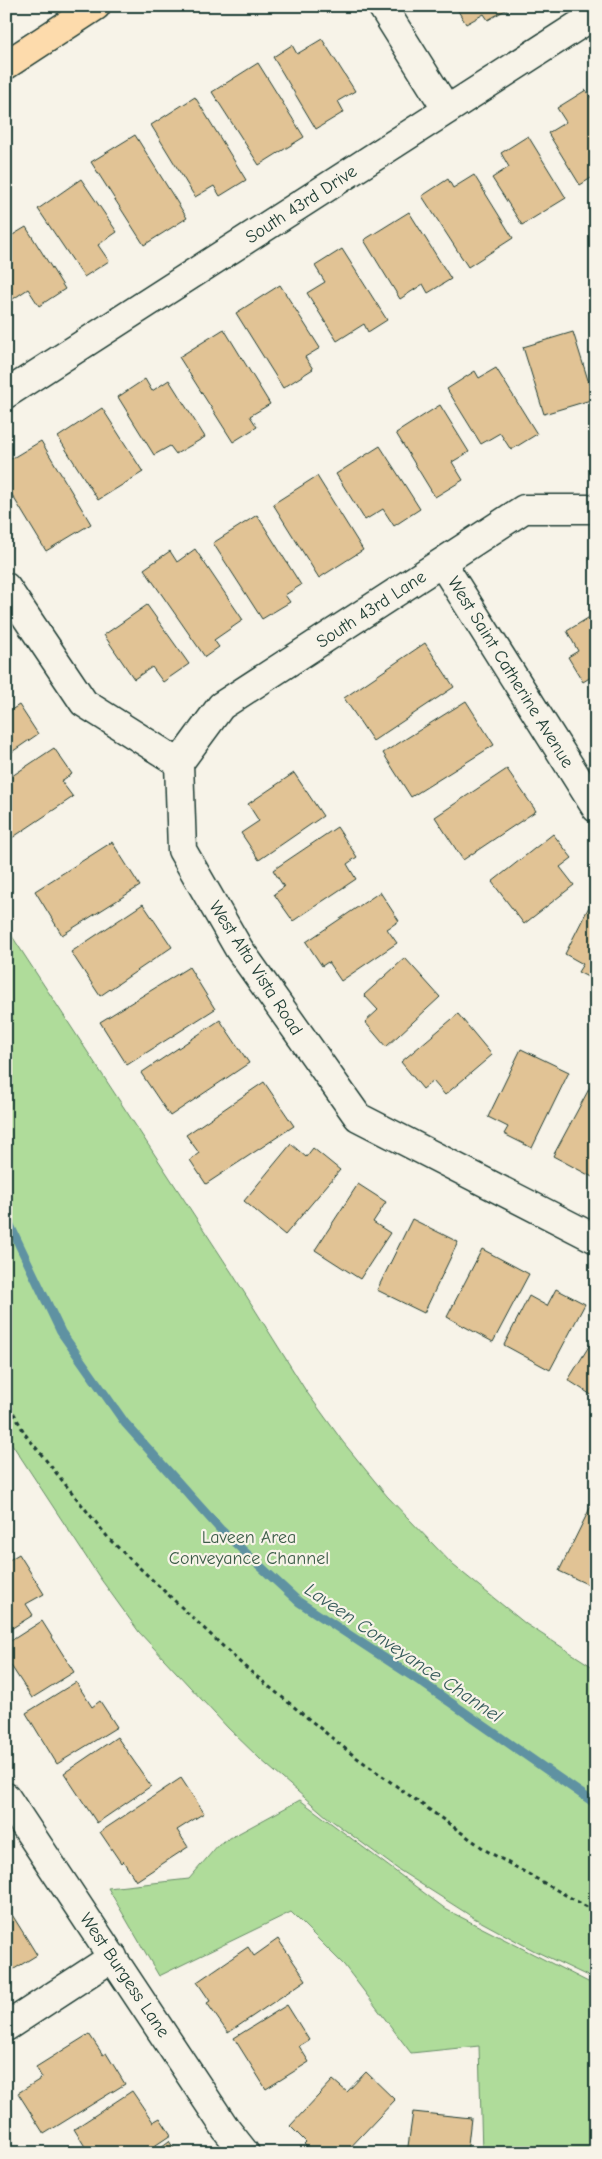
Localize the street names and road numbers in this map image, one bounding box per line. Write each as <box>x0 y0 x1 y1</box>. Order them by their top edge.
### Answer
street label: South 43rd Drive <box>242 161 361 248</box>
street label: South 43rd Lane <box>313 566 430 653</box>
street label: West Saint Catherine Avenue <box>443 573 578 772</box>
street label: West Alta Vista Road <box>204 897 307 1040</box>
street label: West Burgess Lane <box>75 1909 174 2041</box>

